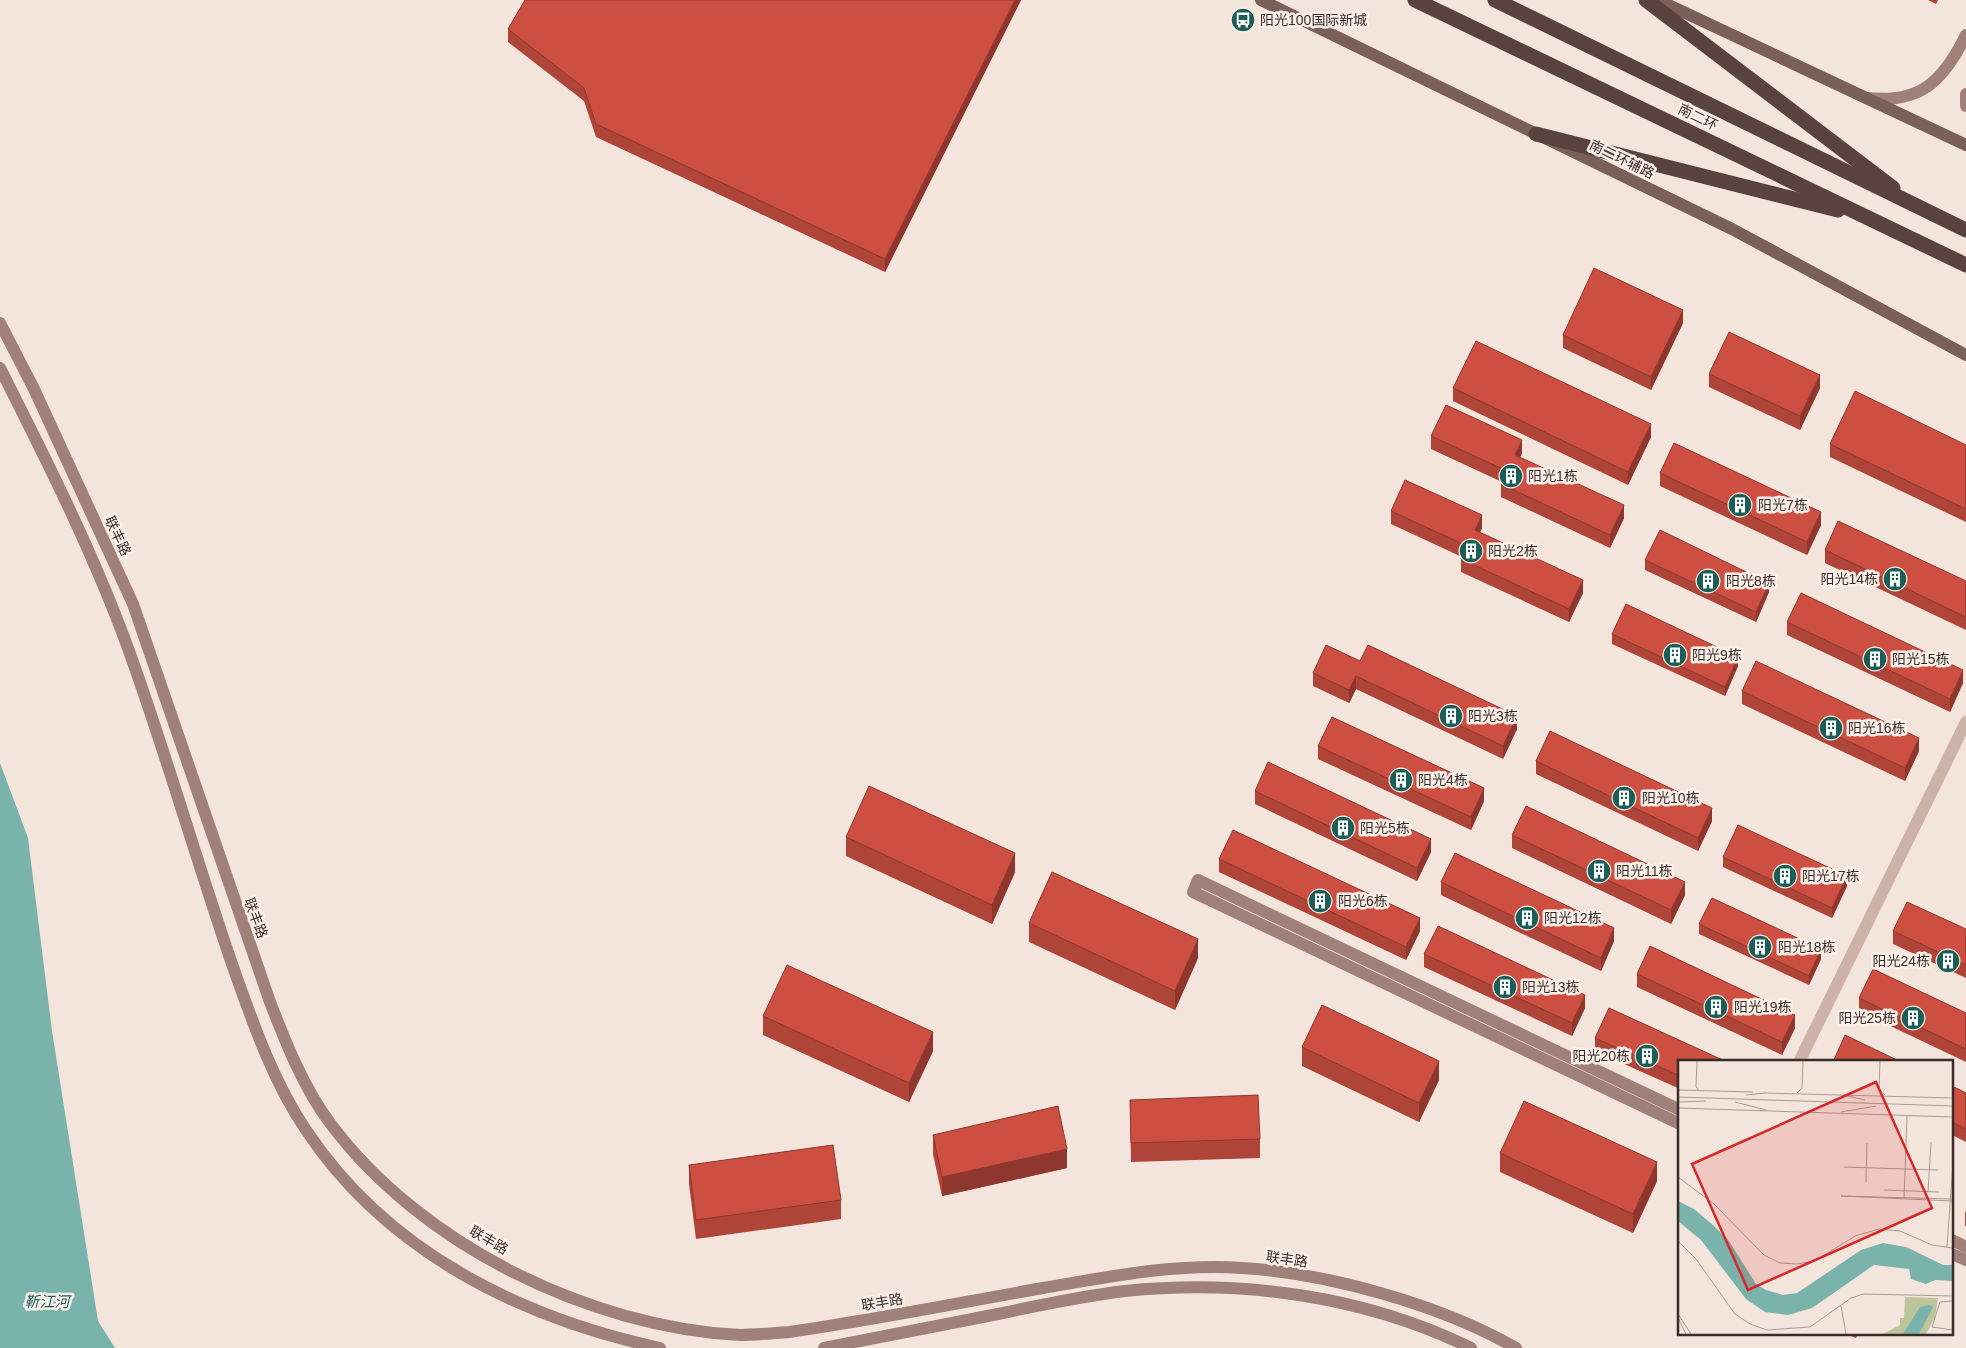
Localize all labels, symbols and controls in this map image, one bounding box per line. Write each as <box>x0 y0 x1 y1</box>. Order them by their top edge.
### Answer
bus stop icon: 阳光100国际新城 <box>1230 7 1256 33</box>
place label: 阳光100国际新城 <box>1260 12 1367 28</box>
street label: 南二环 <box>1676 101 1720 133</box>
street label: 南二环辅路 <box>1587 136 1657 182</box>
building icon: 阳光1栋 <box>1498 463 1524 489</box>
place label: 阳光1栋 <box>1528 468 1578 484</box>
building icon: 阳光7栋 <box>1727 492 1753 518</box>
place label: 阳光7栋 <box>1758 497 1808 513</box>
street label: 联丰路 <box>102 514 134 558</box>
building icon: 阳光2栋 <box>1458 538 1484 564</box>
place label: 阳光2栋 <box>1488 543 1538 559</box>
building icon: 阳光14栋 <box>1882 566 1908 592</box>
building icon: 阳光8栋 <box>1695 568 1721 594</box>
place label: 阳光14栋 <box>1820 571 1878 587</box>
place label: 阳光8栋 <box>1726 573 1776 589</box>
building icon: 阳光9栋 <box>1662 642 1688 668</box>
building icon: 阳光15栋 <box>1862 646 1888 672</box>
place label: 阳光9栋 <box>1692 647 1742 663</box>
place label: 阳光15栋 <box>1892 651 1950 667</box>
building icon: 阳光3栋 <box>1438 703 1464 729</box>
place label: 阳光3栋 <box>1468 708 1518 724</box>
building icon: 阳光16栋 <box>1818 715 1844 741</box>
place label: 阳光16栋 <box>1848 720 1906 736</box>
building icon: 阳光4栋 <box>1388 767 1414 793</box>
place label: 阳光4栋 <box>1418 772 1468 788</box>
building icon: 阳光10栋 <box>1611 785 1637 811</box>
place label: 阳光10栋 <box>1642 790 1700 806</box>
building icon: 阳光5栋 <box>1330 815 1356 841</box>
place label: 阳光5栋 <box>1360 820 1410 836</box>
building icon: 阳光11栋 <box>1586 858 1612 884</box>
place label: 阳光11栋 <box>1616 863 1673 879</box>
building icon: 阳光17栋 <box>1772 863 1798 889</box>
place label: 阳光17栋 <box>1802 868 1860 884</box>
building icon: 阳光6栋 <box>1307 888 1333 914</box>
place label: 阳光6栋 <box>1338 893 1388 909</box>
street label: 联丰路 <box>241 896 271 940</box>
building icon: 阳光12栋 <box>1514 905 1540 931</box>
place label: 阳光12栋 <box>1544 910 1602 926</box>
building icon: 阳光18栋 <box>1747 934 1773 960</box>
place label: 阳光18栋 <box>1778 939 1836 955</box>
building icon: 阳光24栋 <box>1935 948 1961 974</box>
place label: 阳光24栋 <box>1872 953 1930 969</box>
building icon: 阳光13栋 <box>1492 974 1518 1000</box>
place label: 阳光13栋 <box>1522 979 1580 995</box>
building icon: 阳光19栋 <box>1703 994 1729 1020</box>
place label: 阳光19栋 <box>1734 999 1792 1015</box>
building icon: 阳光25栋 <box>1900 1005 1926 1031</box>
place label: 阳光25栋 <box>1838 1010 1896 1026</box>
building icon: 阳光20栋 <box>1634 1043 1660 1069</box>
place label: 阳光20栋 <box>1572 1048 1630 1064</box>
inset map <box>1678 1060 1954 1336</box>
street label: 联丰路 <box>467 1223 511 1257</box>
street label: 联丰路 <box>1265 1248 1309 1270</box>
street label: 联丰路 <box>860 1290 904 1314</box>
water label: 靳江河 <box>24 1293 72 1310</box>

